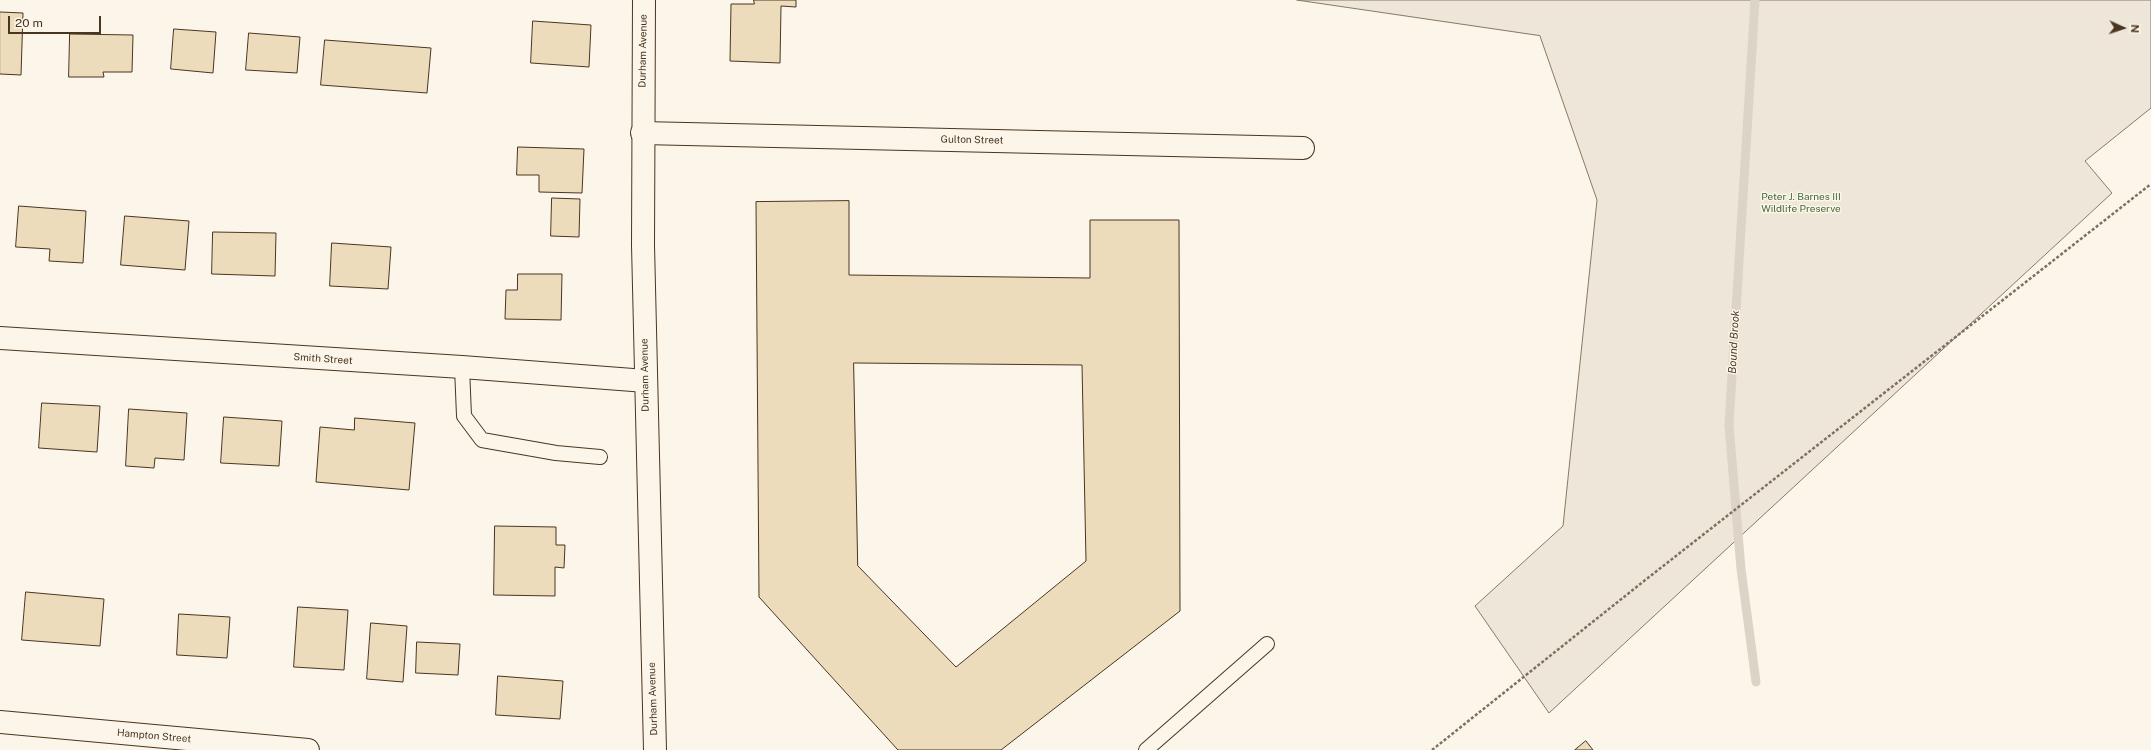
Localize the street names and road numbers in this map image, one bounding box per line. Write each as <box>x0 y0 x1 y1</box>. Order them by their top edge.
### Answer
street label: Durham Avenue <box>636 14 650 88</box>
street label: Gulton Street <box>941 133 1003 147</box>
street label: Durham Avenue <box>638 338 652 412</box>
street label: Smith Street <box>293 351 353 367</box>
street label: Durham Avenue <box>646 662 660 736</box>
street label: Hampton Street <box>116 727 192 745</box>

